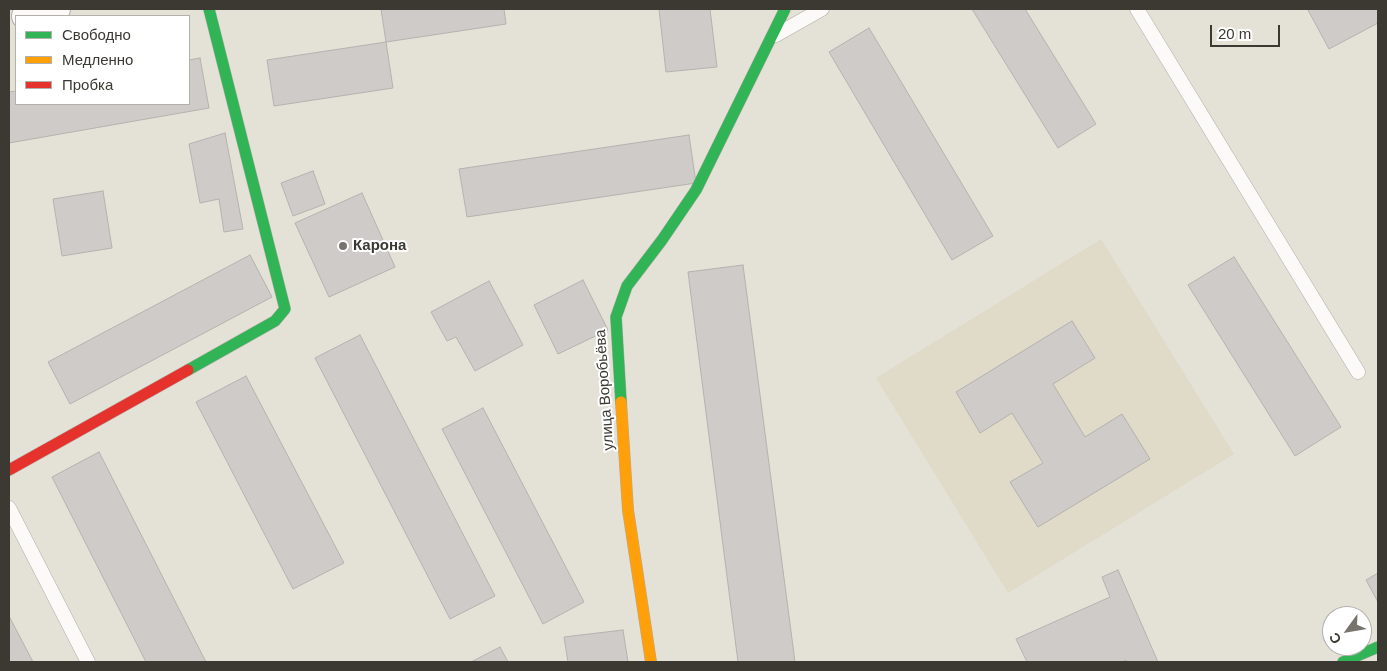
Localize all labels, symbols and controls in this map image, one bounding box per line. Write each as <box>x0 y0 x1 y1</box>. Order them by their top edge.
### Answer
legend <box>15 15 190 105</box>
scale bar <box>1212 15 1282 47</box>
text: 20 m <box>1218 25 1251 42</box>
text: Свободно <box>62 26 131 43</box>
text: Медленно <box>62 51 133 68</box>
text: Пробка <box>62 76 113 93</box>
place label: Карона <box>353 237 406 255</box>
marker: Карона <box>337 240 349 252</box>
street label: улица Воробьёва <box>592 329 618 451</box>
north arrow <box>1322 606 1372 656</box>
text: С <box>1326 630 1345 647</box>

